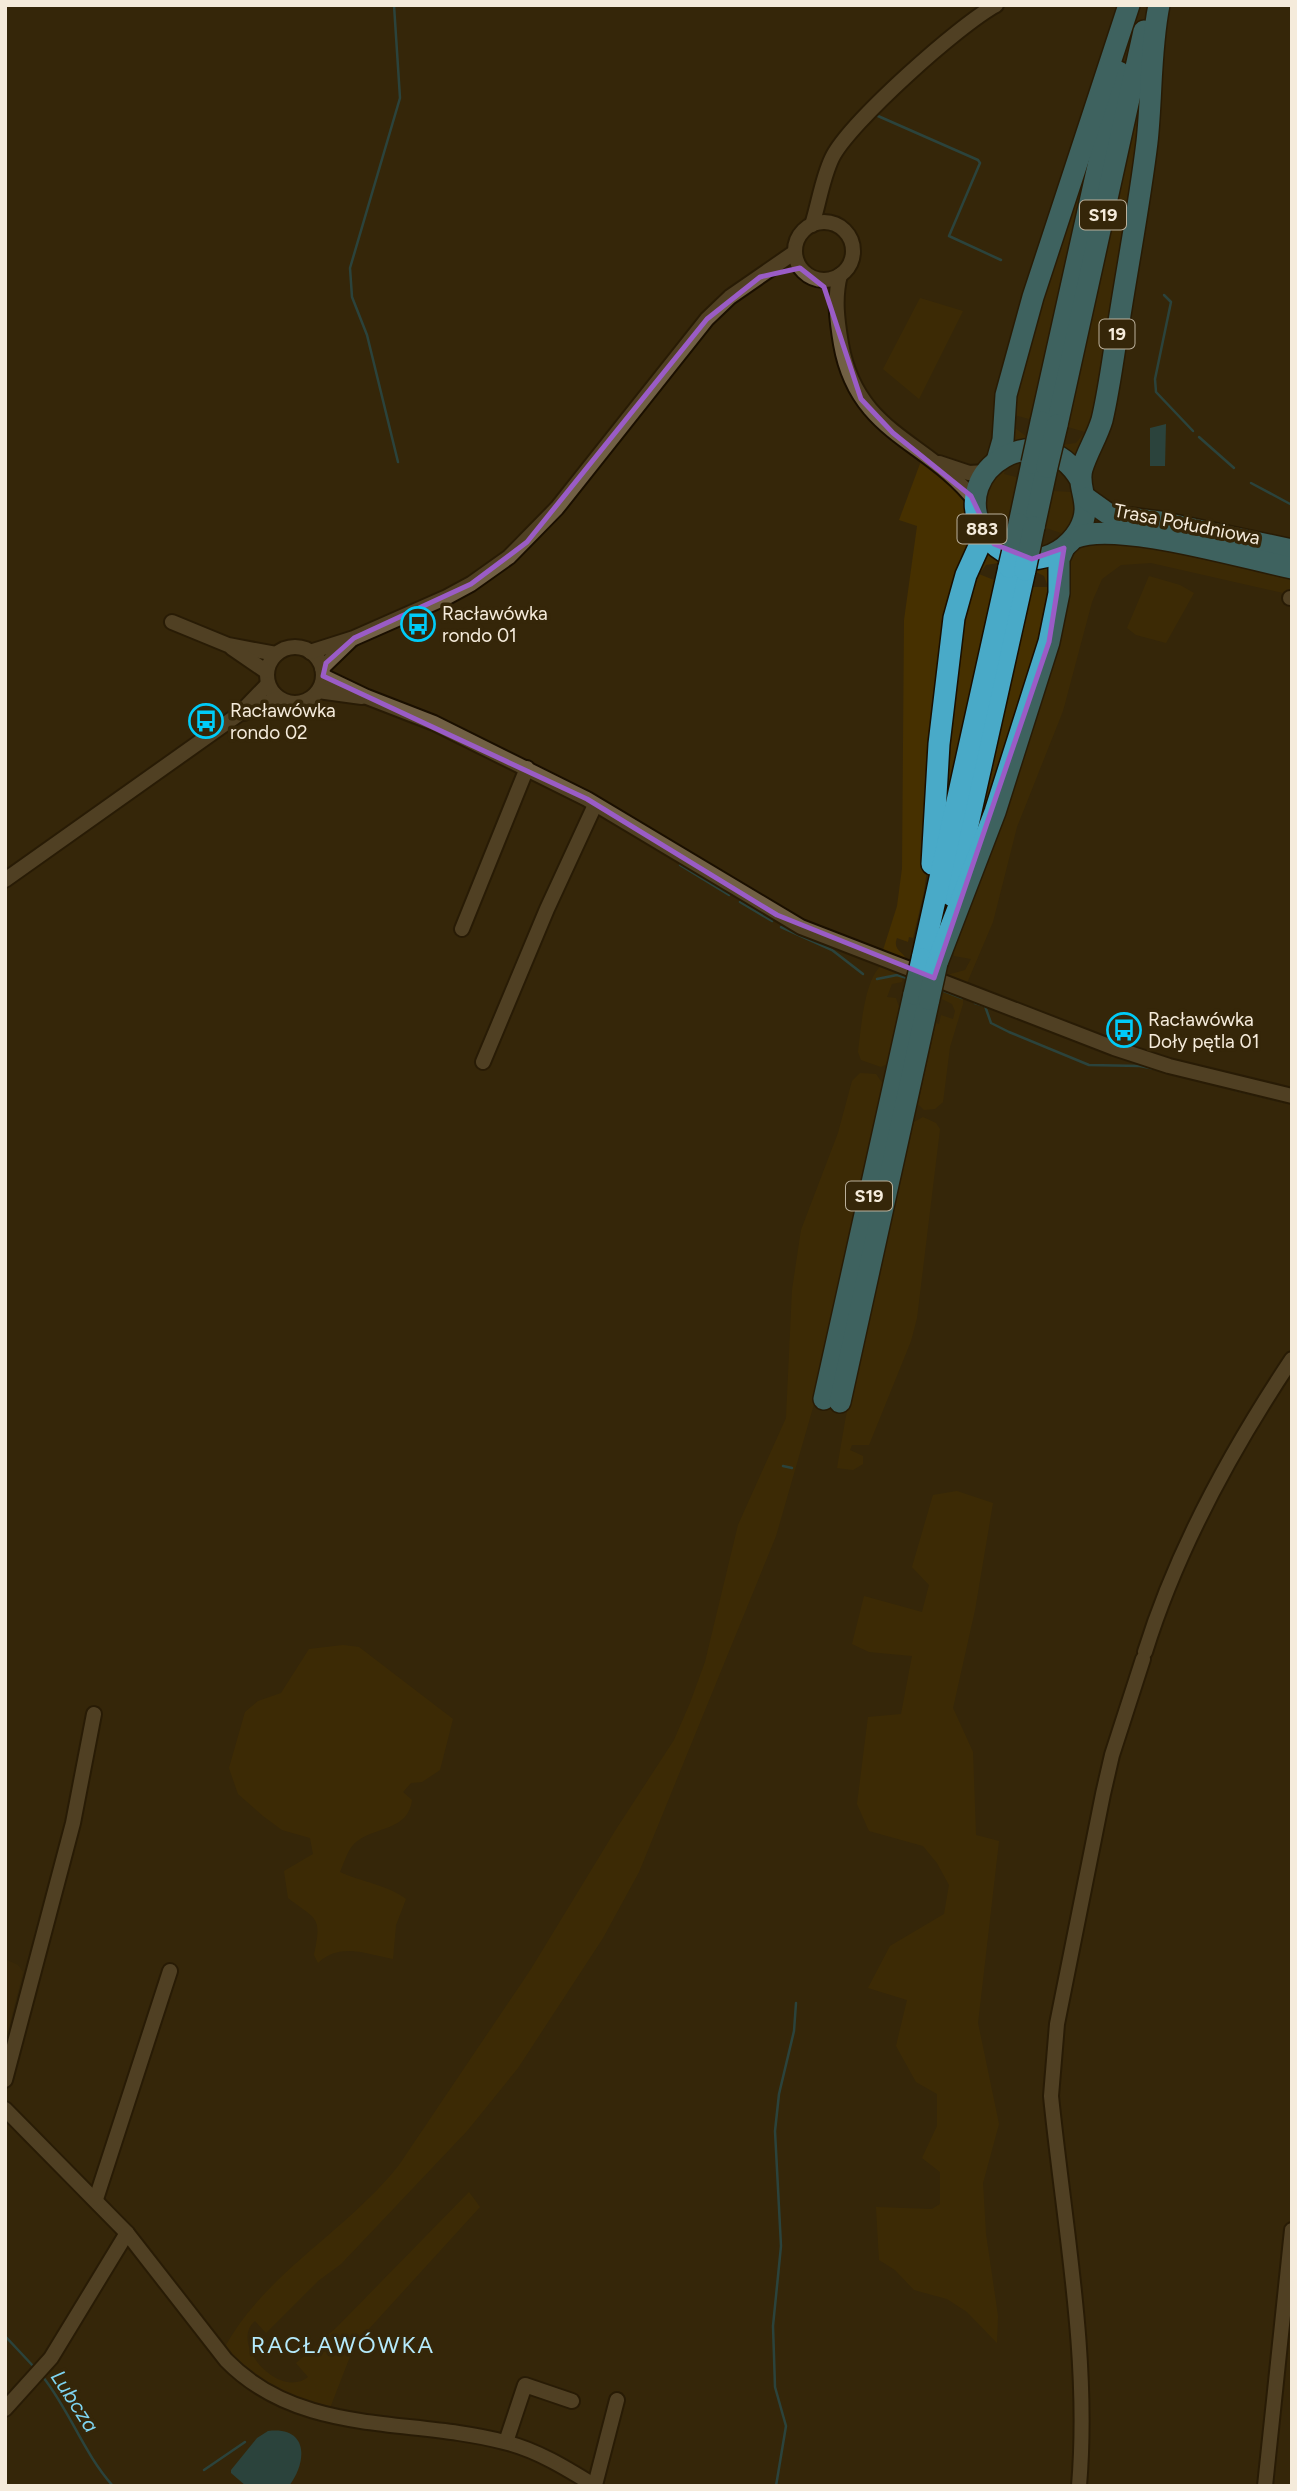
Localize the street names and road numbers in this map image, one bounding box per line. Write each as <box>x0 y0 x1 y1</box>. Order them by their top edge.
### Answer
road number: S19 <box>1080 200 1126 230</box>
road number: 19 <box>1100 320 1134 348</box>
street label: Trasa Południowa <box>1112 499 1262 549</box>
road number: 883 <box>958 514 1006 544</box>
road number: S19 <box>846 1182 892 1210</box>

